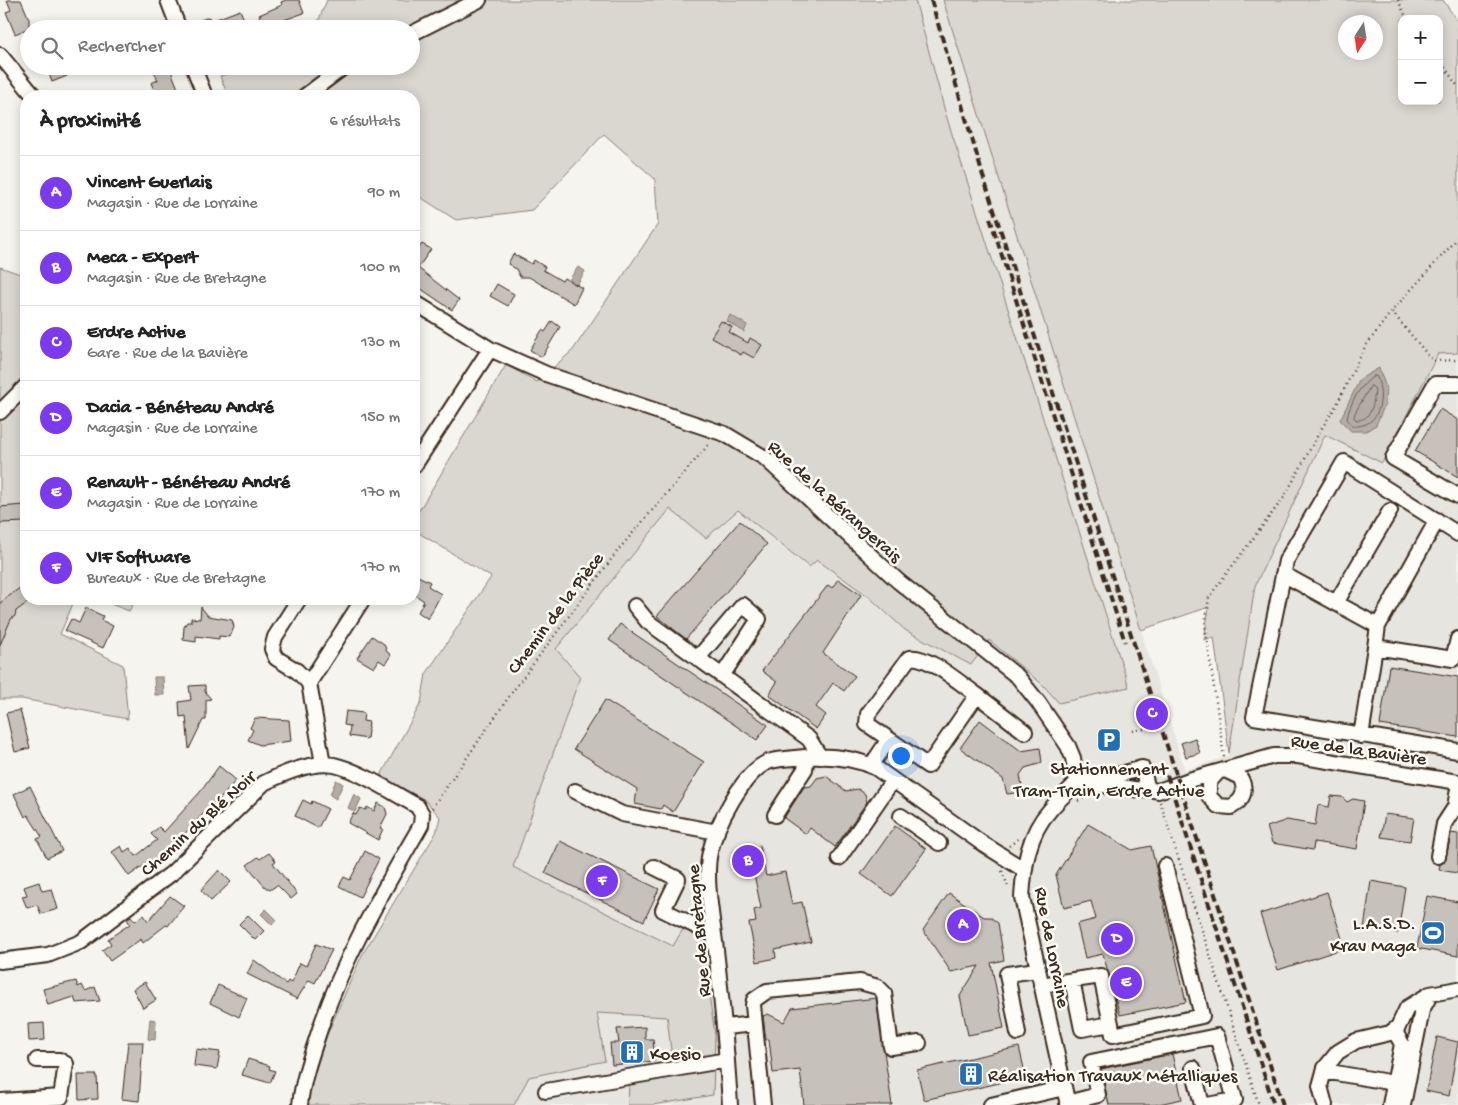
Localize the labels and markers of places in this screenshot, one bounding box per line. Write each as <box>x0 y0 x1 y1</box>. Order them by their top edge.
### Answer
pin: C <box>1136 695 1168 733</box>
parking icon: Stationnement Tram-Train, Erdre Active <box>1096 727 1122 753</box>
place label: Stationnement Tram-Train, Erdre Active <box>1013 759 1205 804</box>
pin: B <box>732 842 764 880</box>
pin: F <box>586 862 618 900</box>
pin: A <box>947 906 979 944</box>
place label: L.A.S.D. Krav Maga <box>1330 914 1417 959</box>
pin: D <box>1101 920 1133 958</box>
sports icon: L.A.S.D. Krav Maga <box>1420 920 1446 946</box>
pin: E <box>1110 964 1142 1002</box>
building icon: Koesio <box>619 1039 645 1065</box>
place label: Koesio <box>650 1044 701 1067</box>
building icon: Réalisation Travaux Métalliques <box>958 1061 984 1087</box>
place label: Réalisation Travaux Métalliques <box>988 1066 1238 1089</box>

